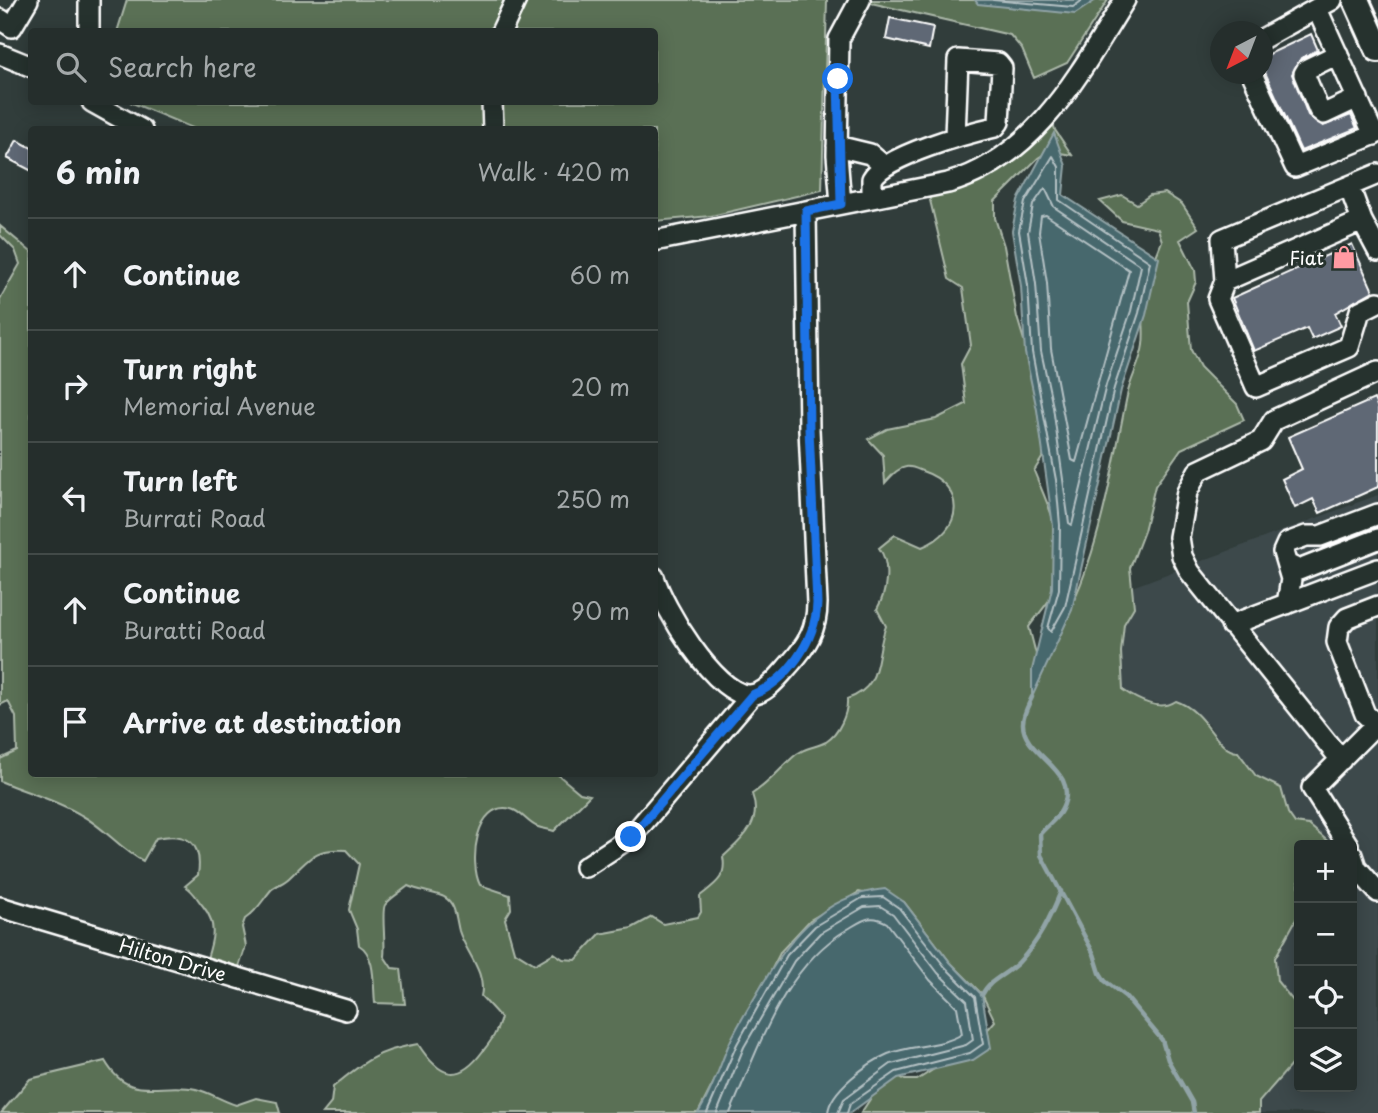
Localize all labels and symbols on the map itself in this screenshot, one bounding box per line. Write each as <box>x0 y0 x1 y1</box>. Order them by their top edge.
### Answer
north arrow <box>1210 21 1273 84</box>
route start <box>822 63 853 94</box>
place label: Fiat <box>1289 243 1324 271</box>
shop icon: Fiat <box>1330 243 1358 271</box>
route end <box>615 821 646 852</box>
street label: Hilton Drive <box>116 930 230 988</box>

